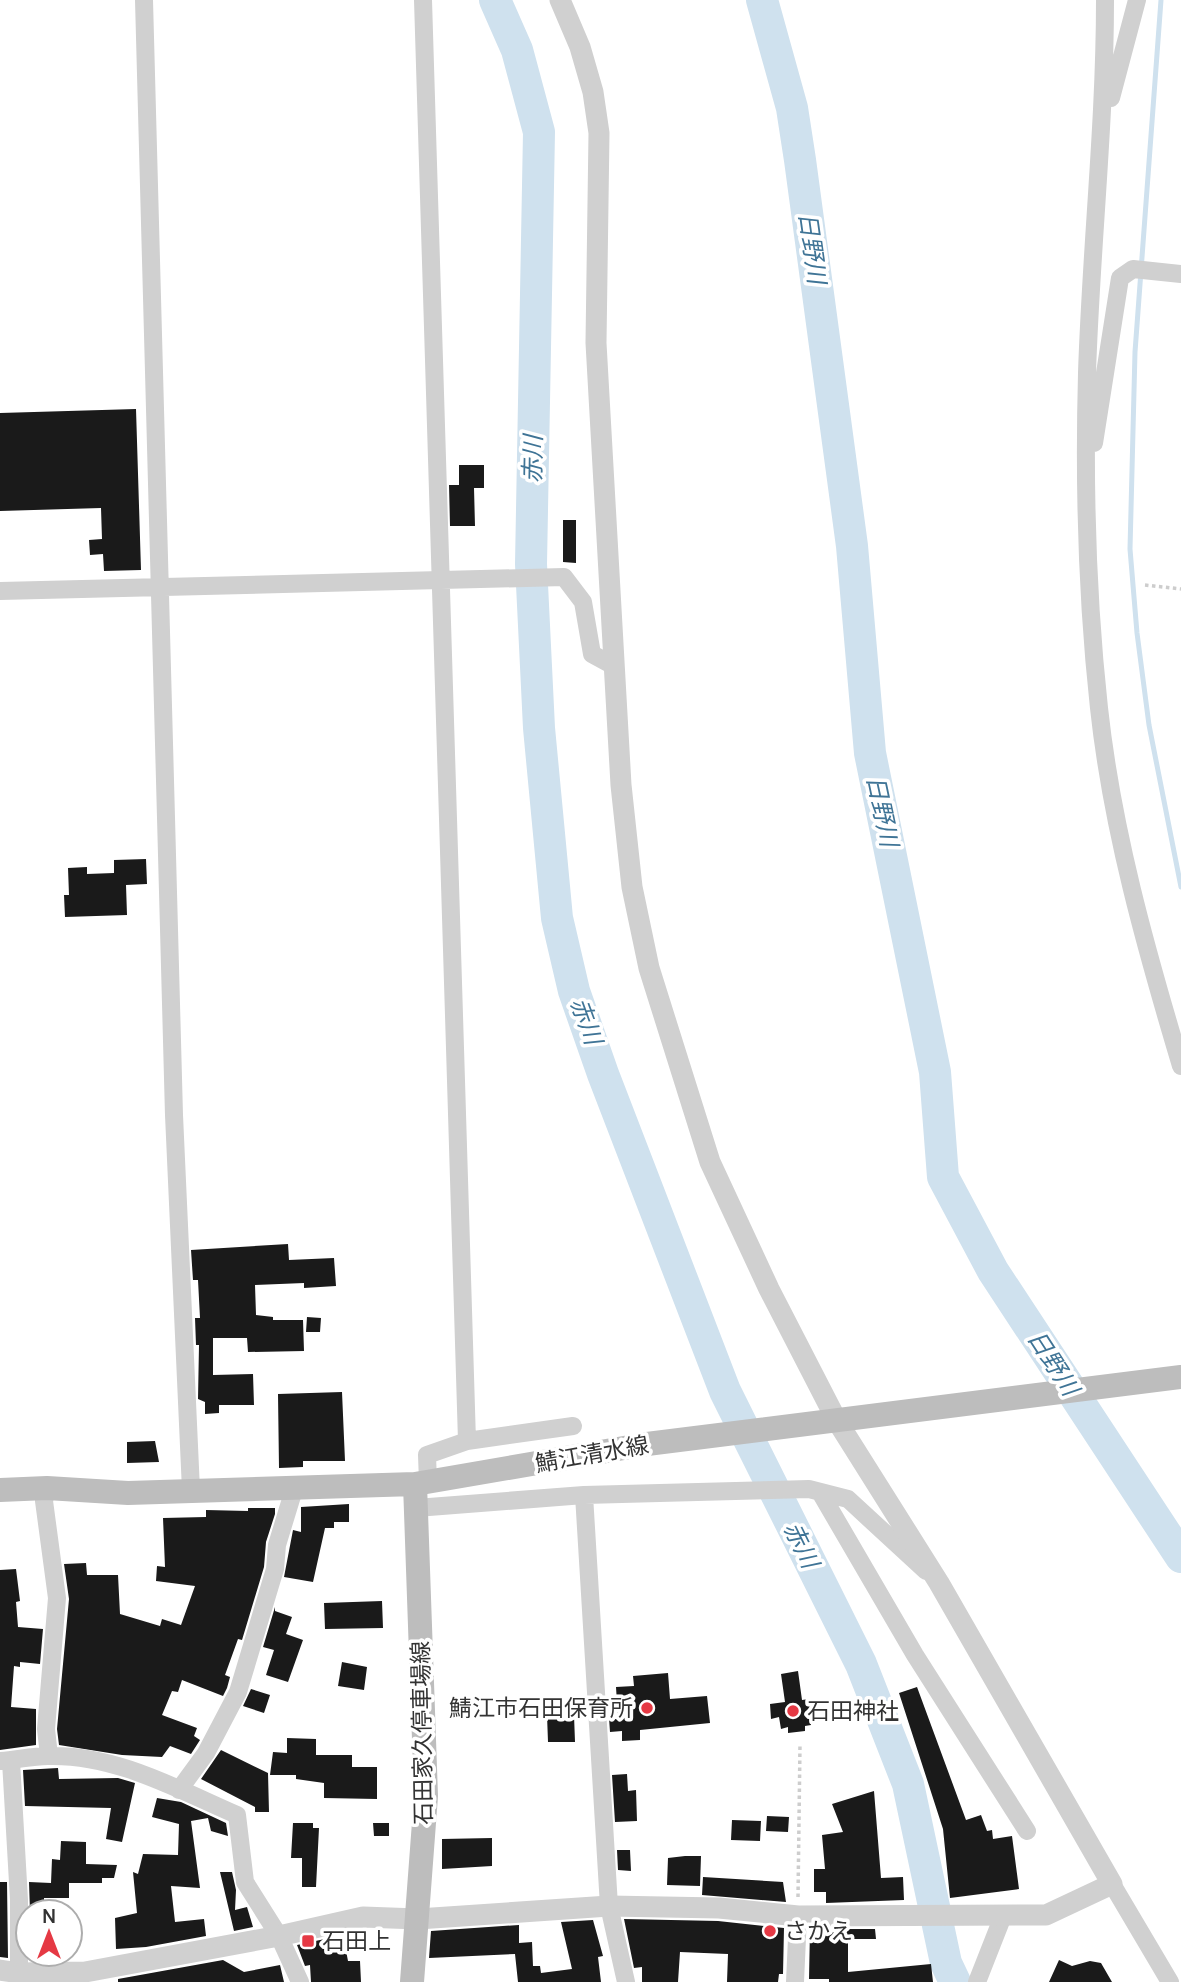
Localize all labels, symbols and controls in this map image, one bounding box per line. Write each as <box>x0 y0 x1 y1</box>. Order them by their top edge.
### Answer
water label: 日野川 <box>792 210 835 289</box>
water label: 赤川 <box>515 432 548 483</box>
water label: 日野川 <box>860 772 908 852</box>
water label: 赤川 <box>564 992 612 1052</box>
water label: 日野川 <box>1021 1323 1089 1404</box>
street label: 鯖江清水線 <box>532 1427 651 1479</box>
water label: 赤川 <box>777 1516 829 1576</box>
street label: 石田家久停車場線 <box>403 1641 439 1825</box>
place label: 鯖江市石田保育所 <box>449 1691 633 1723</box>
place label: 石田神社 <box>807 1694 899 1726</box>
marker: 鯖江市石田保育所 <box>639 1700 655 1716</box>
marker: 石田神社 <box>785 1703 801 1719</box>
north arrow <box>14 1898 84 1968</box>
text: N <box>42 1903 56 1929</box>
place label: さかえ <box>784 1914 853 1946</box>
marker: さかえ <box>762 1923 778 1939</box>
place label: 石田上 <box>322 1924 391 1956</box>
marker: 石田上 <box>300 1933 316 1949</box>

